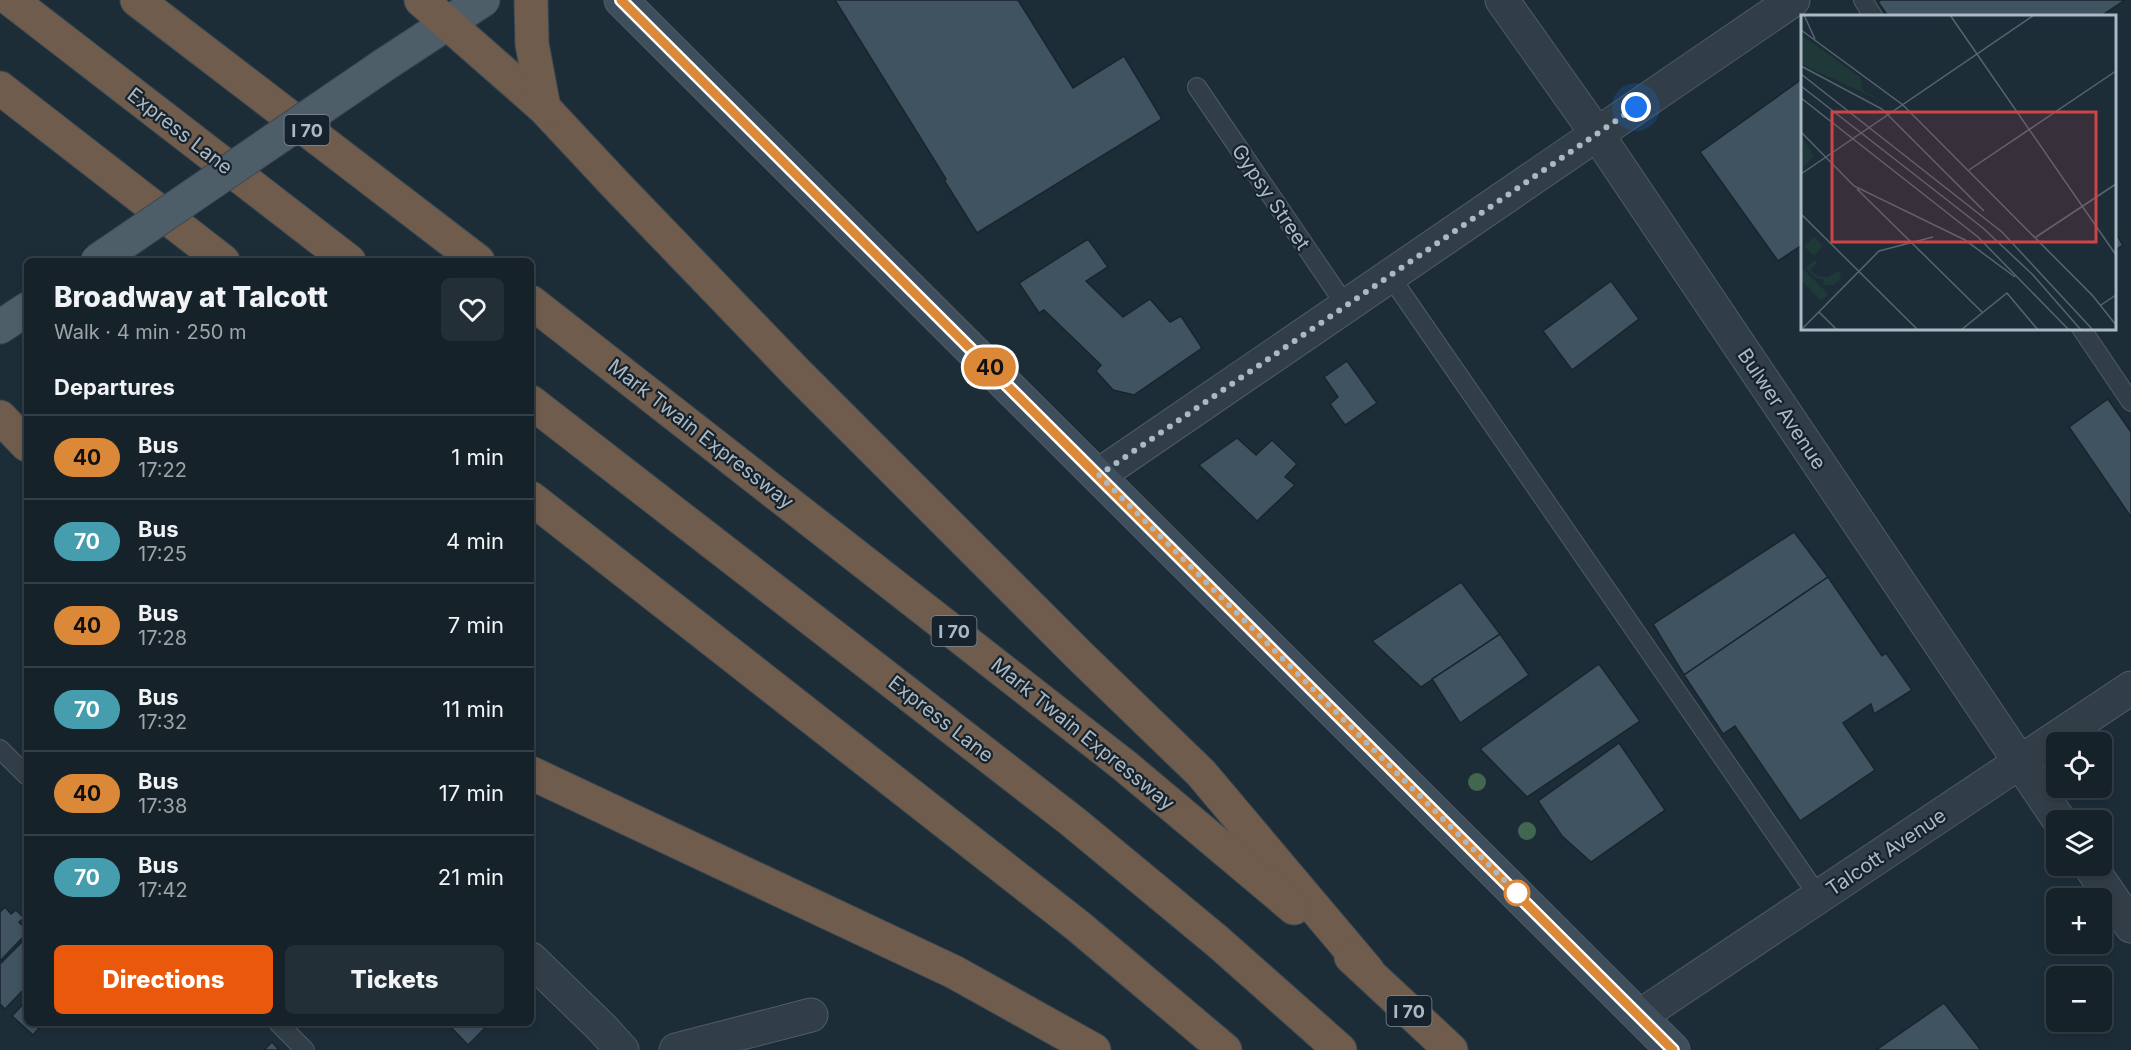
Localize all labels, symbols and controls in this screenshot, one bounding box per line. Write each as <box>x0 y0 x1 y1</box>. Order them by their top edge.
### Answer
inset map <box>1801 15 2116 330</box>
street label: Express Lane <box>123 83 237 179</box>
your location <box>1621 92 1651 122</box>
road number: I 70 <box>284 115 330 145</box>
street label: Gypsy Street <box>1227 140 1315 255</box>
button: heart <box>441 278 504 341</box>
text: Broadway at Talcott <box>54 280 328 314</box>
text: Walk · 4 min · 250 m <box>54 320 247 344</box>
street label: Bulwer Avenue <box>1733 344 1831 474</box>
line badge: 40 <box>963 348 1017 386</box>
street label: Mark Twain Expressway <box>603 354 799 514</box>
text: 40 <box>976 355 1004 380</box>
text: Departures <box>54 374 175 400</box>
text: Bus <box>138 432 179 458</box>
text: 1 min <box>451 444 504 470</box>
text: 40 <box>73 445 101 470</box>
text: 17:22 <box>138 458 187 482</box>
text: Bus <box>138 516 179 542</box>
text: 4 min <box>446 528 504 554</box>
text: 70 <box>74 529 100 554</box>
text: 17:25 <box>138 542 187 566</box>
text: Bus <box>138 600 179 626</box>
text: 7 min <box>448 612 504 638</box>
text: 40 <box>73 613 101 638</box>
road number: I 70 <box>932 616 976 646</box>
text: 17:28 <box>138 626 187 650</box>
street label: Mark Twain Expressway <box>986 653 1180 815</box>
street label: Express Lane <box>884 671 998 767</box>
text: Bus <box>138 684 179 710</box>
text: 11 min <box>442 696 504 722</box>
text: 70 <box>74 697 100 722</box>
text: 17:32 <box>138 710 187 734</box>
map controls <box>2046 732 2112 1032</box>
button: locate <box>2046 732 2112 798</box>
text: Bus <box>138 768 179 794</box>
text: 17 min <box>439 780 504 806</box>
text: 40 <box>73 781 101 806</box>
text: 17:38 <box>138 794 187 818</box>
street label: Talcott Avenue <box>1821 803 1951 901</box>
button: layers <box>2046 810 2112 876</box>
text: Bus <box>138 852 179 878</box>
text: 21 min <box>438 864 504 890</box>
text: 70 <box>74 865 100 890</box>
text: 17:42 <box>138 878 188 902</box>
unlabelled marker <box>1504 880 1530 906</box>
button: + <box>2046 888 2112 954</box>
button: Directions <box>54 945 273 1014</box>
button: Tickets <box>285 945 504 1014</box>
button: − <box>2046 966 2112 1032</box>
road number: I 70 <box>1386 996 1432 1026</box>

